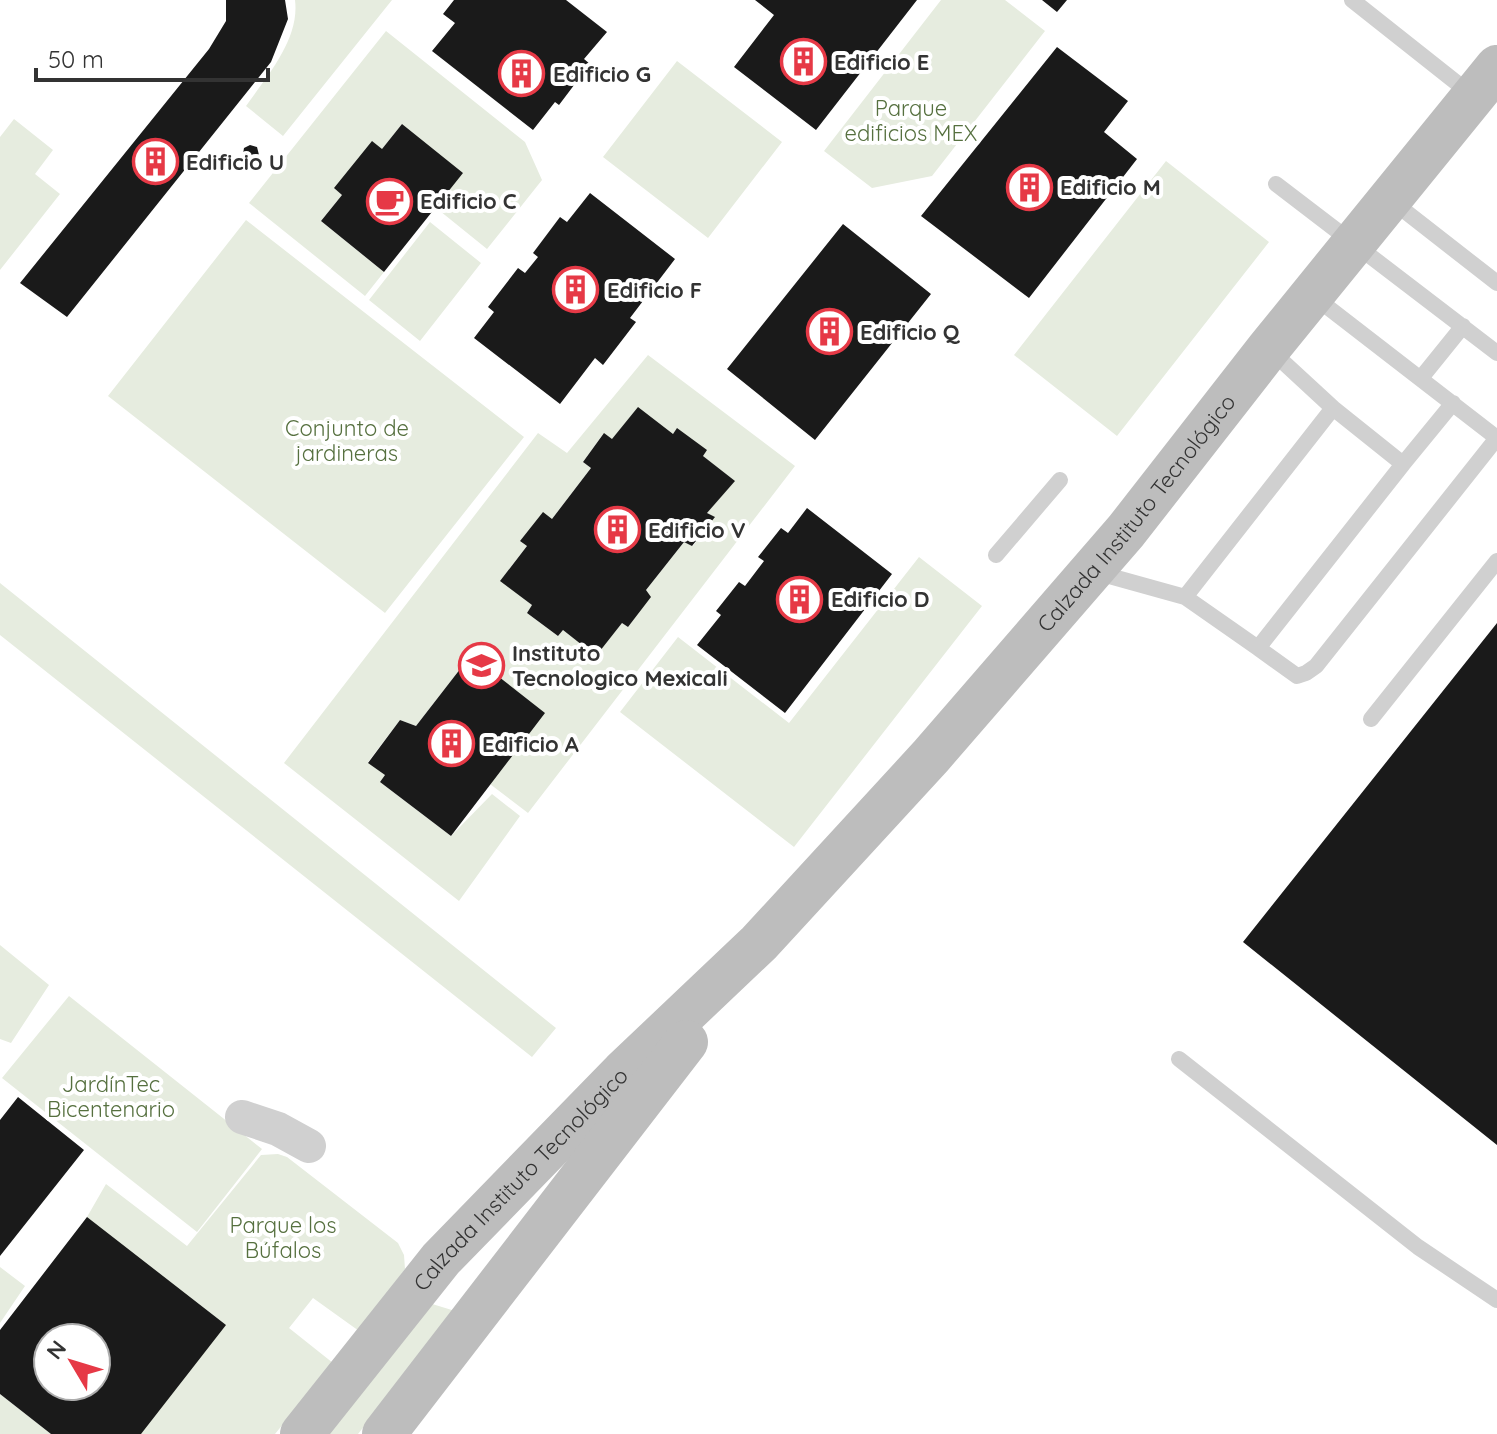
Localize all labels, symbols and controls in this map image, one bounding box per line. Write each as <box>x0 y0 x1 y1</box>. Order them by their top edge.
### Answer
scale bar <box>36 32 268 82</box>
building icon: Edificio E <box>779 38 827 86</box>
text: 50 m <box>48 44 104 74</box>
place label: Edificio E <box>834 48 929 76</box>
building icon: Edificio G <box>498 50 546 98</box>
place label: Edificio G <box>553 60 651 88</box>
park label: Parque edificios MEX <box>845 94 977 147</box>
building icon: Edificio U <box>131 138 179 186</box>
place label: Edificio U <box>186 148 284 176</box>
building icon: Edificio M <box>1005 163 1053 211</box>
place label: Edificio M <box>1060 173 1161 201</box>
cafe icon: Edificio C <box>365 177 413 225</box>
place label: Edificio C <box>420 187 517 215</box>
building icon: Edificio F <box>552 266 600 314</box>
place label: Edificio F <box>607 276 702 304</box>
building icon: Edificio Q <box>805 308 853 356</box>
place label: Edificio Q <box>860 318 961 346</box>
street label: Calzada Instituto Tecnológico <box>1031 389 1241 638</box>
park label: Conjunto de jardineras <box>285 414 409 467</box>
building icon: Edificio V <box>593 506 641 554</box>
place label: Edificio V <box>648 516 746 544</box>
building icon: Edificio D <box>776 575 824 623</box>
place label: Edificio D <box>831 585 930 613</box>
place label: Instituto Tecnologico Mexicali <box>512 639 728 692</box>
school or university icon: Instituto Tecnologico Mexicali <box>457 642 505 690</box>
building icon: Edificio A <box>427 720 475 768</box>
place label: Edificio A <box>482 730 579 758</box>
street label: Calzada Instituto Tecnológico <box>407 1062 634 1297</box>
park label: JardínTec Bicentenario <box>47 1070 175 1123</box>
park label: Parque los Búfalos <box>229 1211 337 1264</box>
north arrow <box>32 1322 112 1402</box>
text: N <box>40 1335 72 1365</box>

